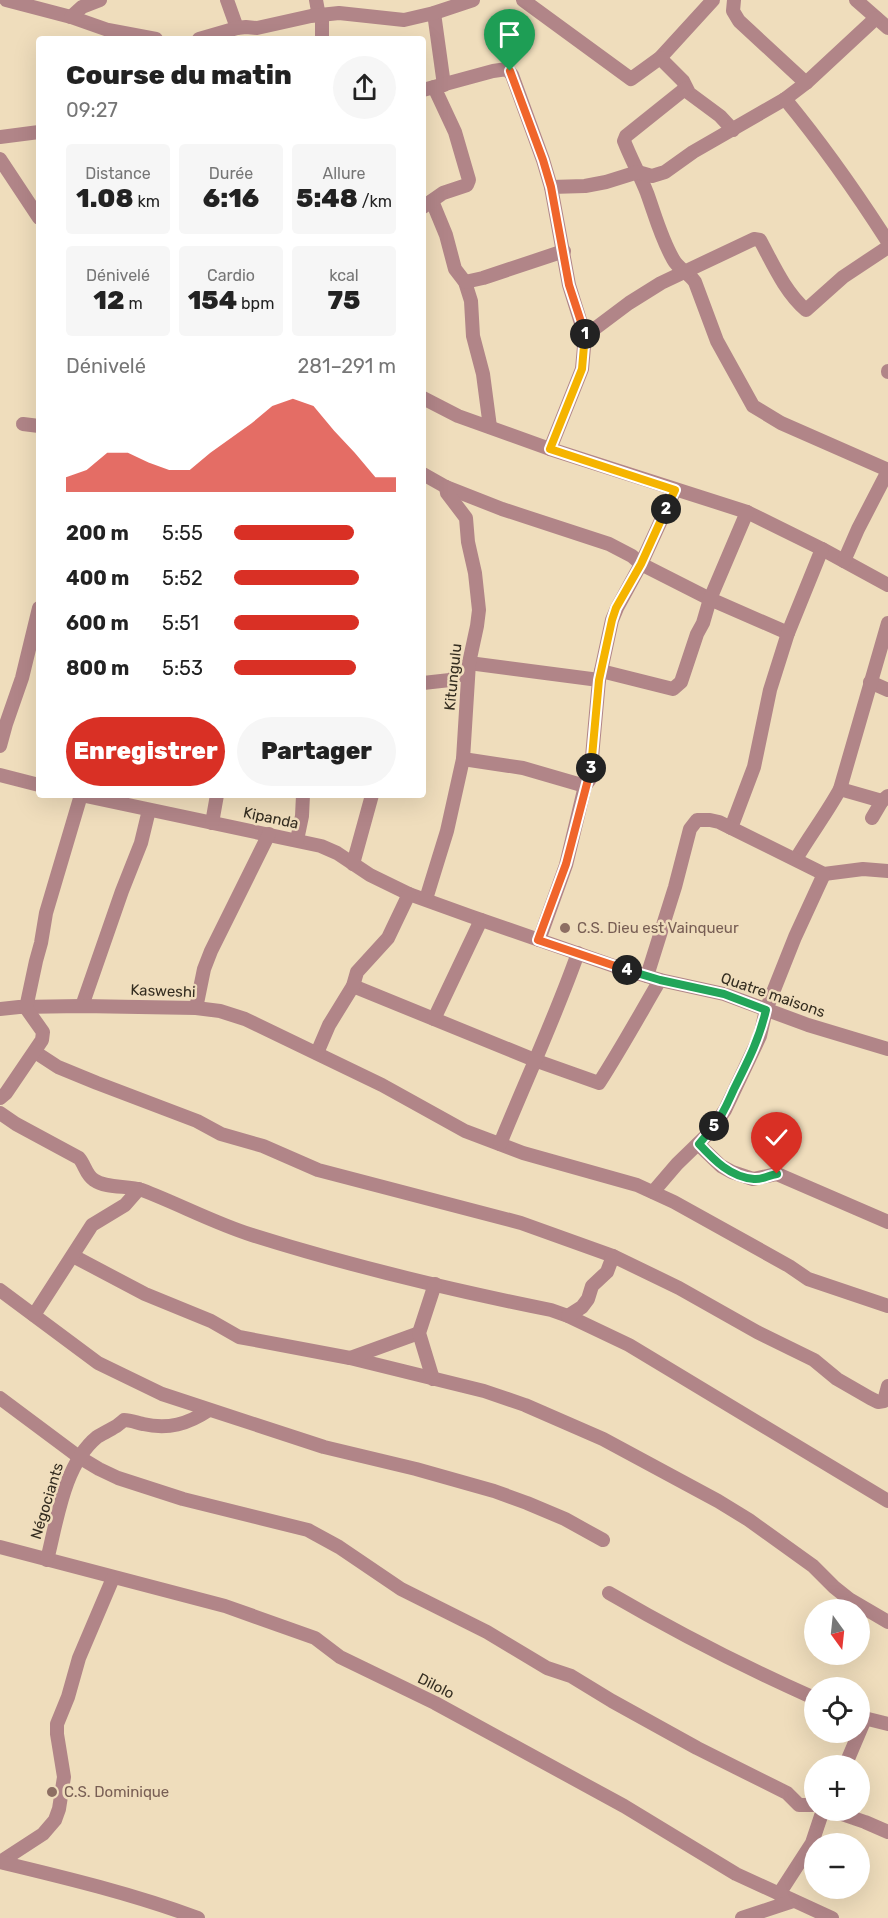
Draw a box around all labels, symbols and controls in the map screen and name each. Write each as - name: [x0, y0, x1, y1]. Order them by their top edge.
- pin: [484, 9, 535, 71]
- icon: arrive: [493, 18, 526, 51]
- button: share: [333, 56, 396, 119]
- text: Course du matin: [66, 59, 292, 91]
- text: 09:27: [66, 98, 118, 122]
- text: Distance: [85, 164, 151, 183]
- text: Durée: [209, 164, 253, 183]
- text: Allure: [322, 164, 366, 183]
- text: 1.08: [76, 183, 134, 214]
- text: 6:16: [203, 183, 259, 214]
- text: 5:48: [296, 183, 358, 214]
- text: km: [134, 192, 160, 211]
- text: /km: [358, 192, 392, 211]
- text: Dénivelé: [86, 266, 150, 285]
- text: Cardio: [207, 266, 255, 285]
- text: kcal: [329, 266, 359, 285]
- text: 12: [93, 285, 125, 316]
- text: 154: [188, 285, 237, 316]
- text: 75: [328, 285, 360, 316]
- text: m: [125, 294, 143, 313]
- text: bpm: [237, 294, 274, 313]
- pin: 1: [570, 319, 600, 349]
- text: 1: [581, 324, 589, 343]
- text: Dénivelé: [66, 354, 146, 378]
- text: 281–291 m: [297, 354, 396, 378]
- pin: 2: [651, 494, 681, 524]
- text: 2: [661, 499, 671, 518]
- text: 200 m: [66, 521, 129, 545]
- text: 5:55: [162, 521, 203, 545]
- text: 400 m: [66, 566, 129, 590]
- text: 5:52: [162, 566, 203, 590]
- text: 600 m: [66, 611, 129, 635]
- text: 5:51: [162, 611, 199, 635]
- street label: Kitungulu: [441, 643, 465, 711]
- text: 800 m: [66, 656, 129, 680]
- text: 5:53: [162, 656, 203, 680]
- button: Enregistrer: [66, 717, 225, 786]
- button: Partager: [237, 717, 396, 786]
- pin: 3: [576, 753, 606, 783]
- text: 3: [586, 758, 596, 777]
- street label: Kipanda: [242, 803, 300, 833]
- place label: C.S. Dieu est Vainqueur: [577, 919, 739, 937]
- marker: C.S. Dieu est Vainqueur: [558, 921, 572, 935]
- pin: 4: [612, 955, 642, 985]
- text: 4: [622, 960, 632, 979]
- street label: Quatre maisons: [718, 969, 828, 1021]
- street label: Kasweshi: [130, 981, 196, 1001]
- pin: 5: [699, 1111, 729, 1141]
- pin: [751, 1112, 802, 1174]
- text: 5: [709, 1116, 719, 1135]
- icon: check: [760, 1121, 793, 1154]
- street label: Négociants: [27, 1460, 67, 1541]
- north arrow: [804, 1599, 870, 1665]
- map controls: [804, 1599, 870, 1899]
- street label: Dilolo: [415, 1669, 457, 1703]
- button: locate: [804, 1677, 870, 1743]
- button: +: [804, 1755, 870, 1821]
- place label: C.S. Dominique: [64, 1783, 169, 1801]
- marker: C.S. Dominique: [45, 1785, 59, 1799]
- button: −: [804, 1833, 870, 1899]

